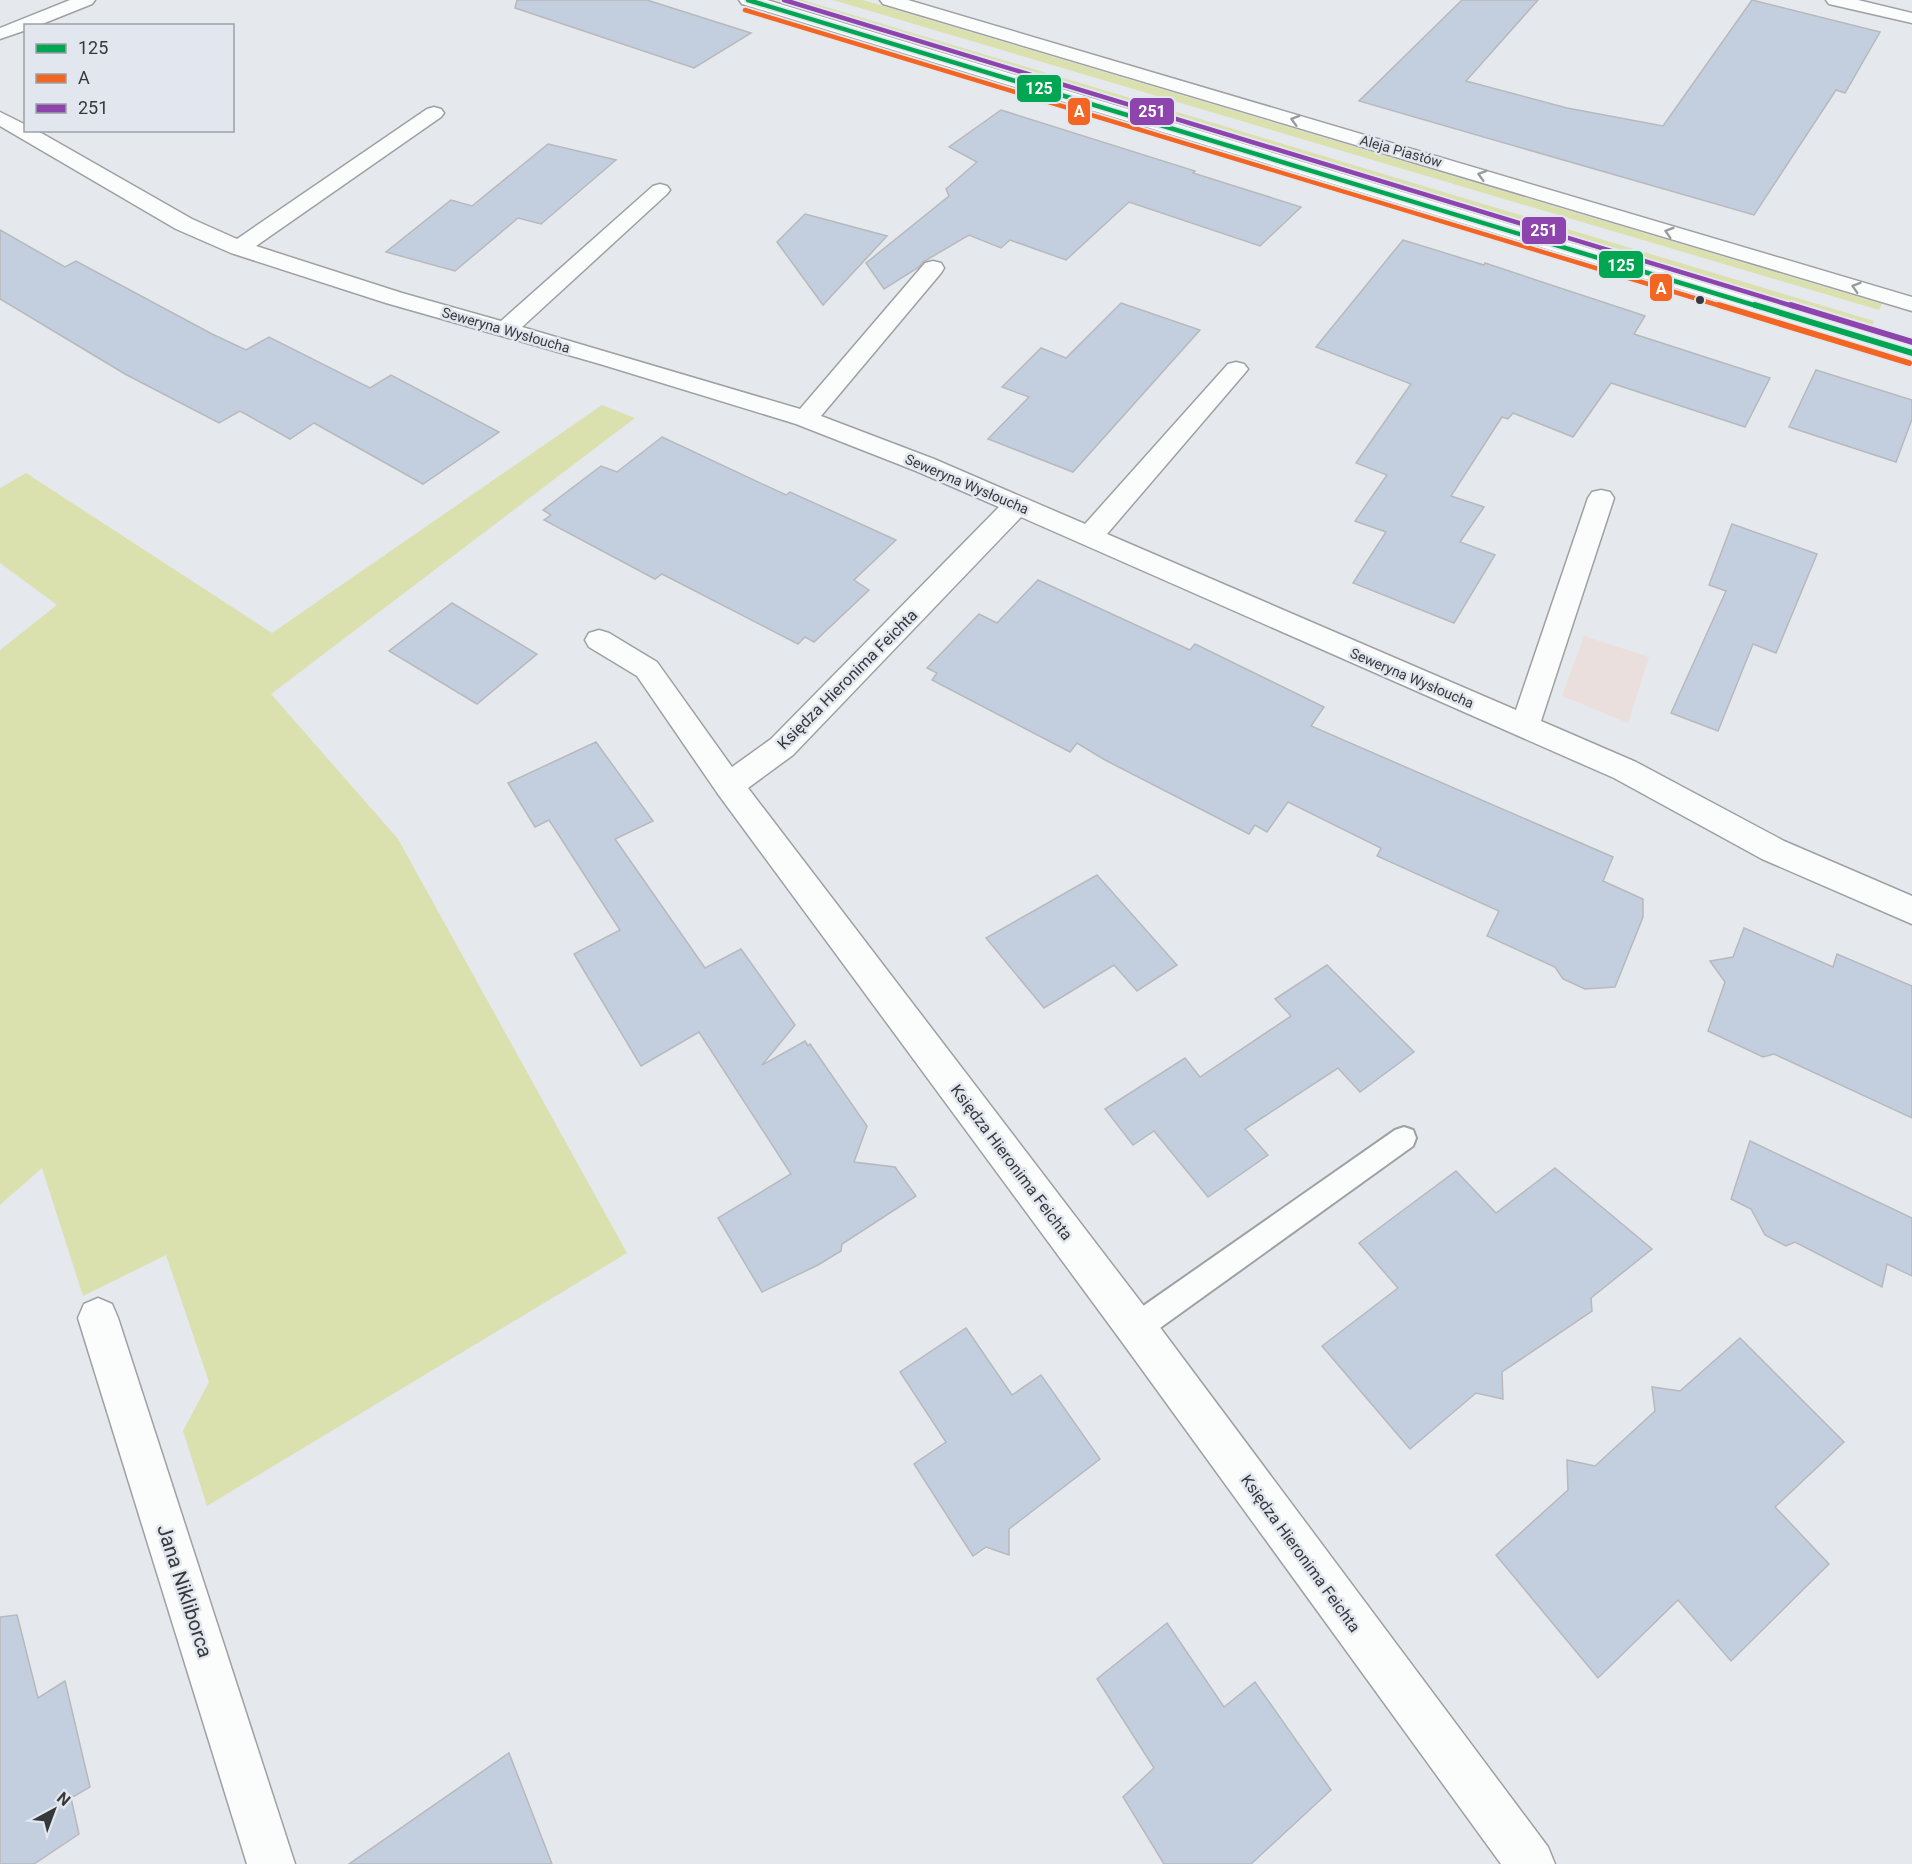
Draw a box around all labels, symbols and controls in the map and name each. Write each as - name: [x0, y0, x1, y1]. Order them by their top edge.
- legend: [24, 24, 234, 132]
- text: 125: [78, 37, 108, 58]
- text: A: [78, 67, 90, 88]
- line badge: 125: [1016, 74, 1062, 103]
- text: 125: [1025, 79, 1053, 98]
- text: 251: [78, 97, 108, 118]
- line badge: A: [1067, 97, 1091, 126]
- line badge: 251: [1129, 97, 1175, 126]
- text: A: [1074, 102, 1085, 121]
- text: 251: [1138, 102, 1166, 121]
- one-way arrow: [1290, 115, 1301, 127]
- street label: Aleja Piastów: [1358, 132, 1444, 170]
- one-way arrow: [1477, 170, 1487, 183]
- line badge: 251: [1521, 216, 1567, 245]
- text: 251: [1530, 221, 1558, 240]
- one-way arrow: [1664, 227, 1675, 239]
- line badge: 125: [1598, 250, 1644, 279]
- text: 125: [1607, 256, 1635, 275]
- line badge: A: [1649, 273, 1673, 302]
- text: A: [1656, 279, 1667, 298]
- one-way arrow: [1851, 282, 1862, 294]
- unlabelled marker: [1694, 294, 1706, 306]
- street label: Seweryna Wysłoucha: [440, 304, 572, 356]
- street label: Seweryna Wysłoucha: [903, 451, 1031, 517]
- street label: Księdza Hieronima Feichta: [773, 605, 921, 753]
- street label: Seweryna Wysłoucha: [1348, 645, 1476, 711]
- street label: Księdza Hieronima Feichta: [947, 1081, 1076, 1244]
- street label: Księdza Hieronima Feichta: [1237, 1471, 1364, 1636]
- street label: Jana Nikliborca: [152, 1521, 218, 1661]
- north arrow: [24, 1780, 84, 1840]
- text: N: [53, 1788, 74, 1810]

